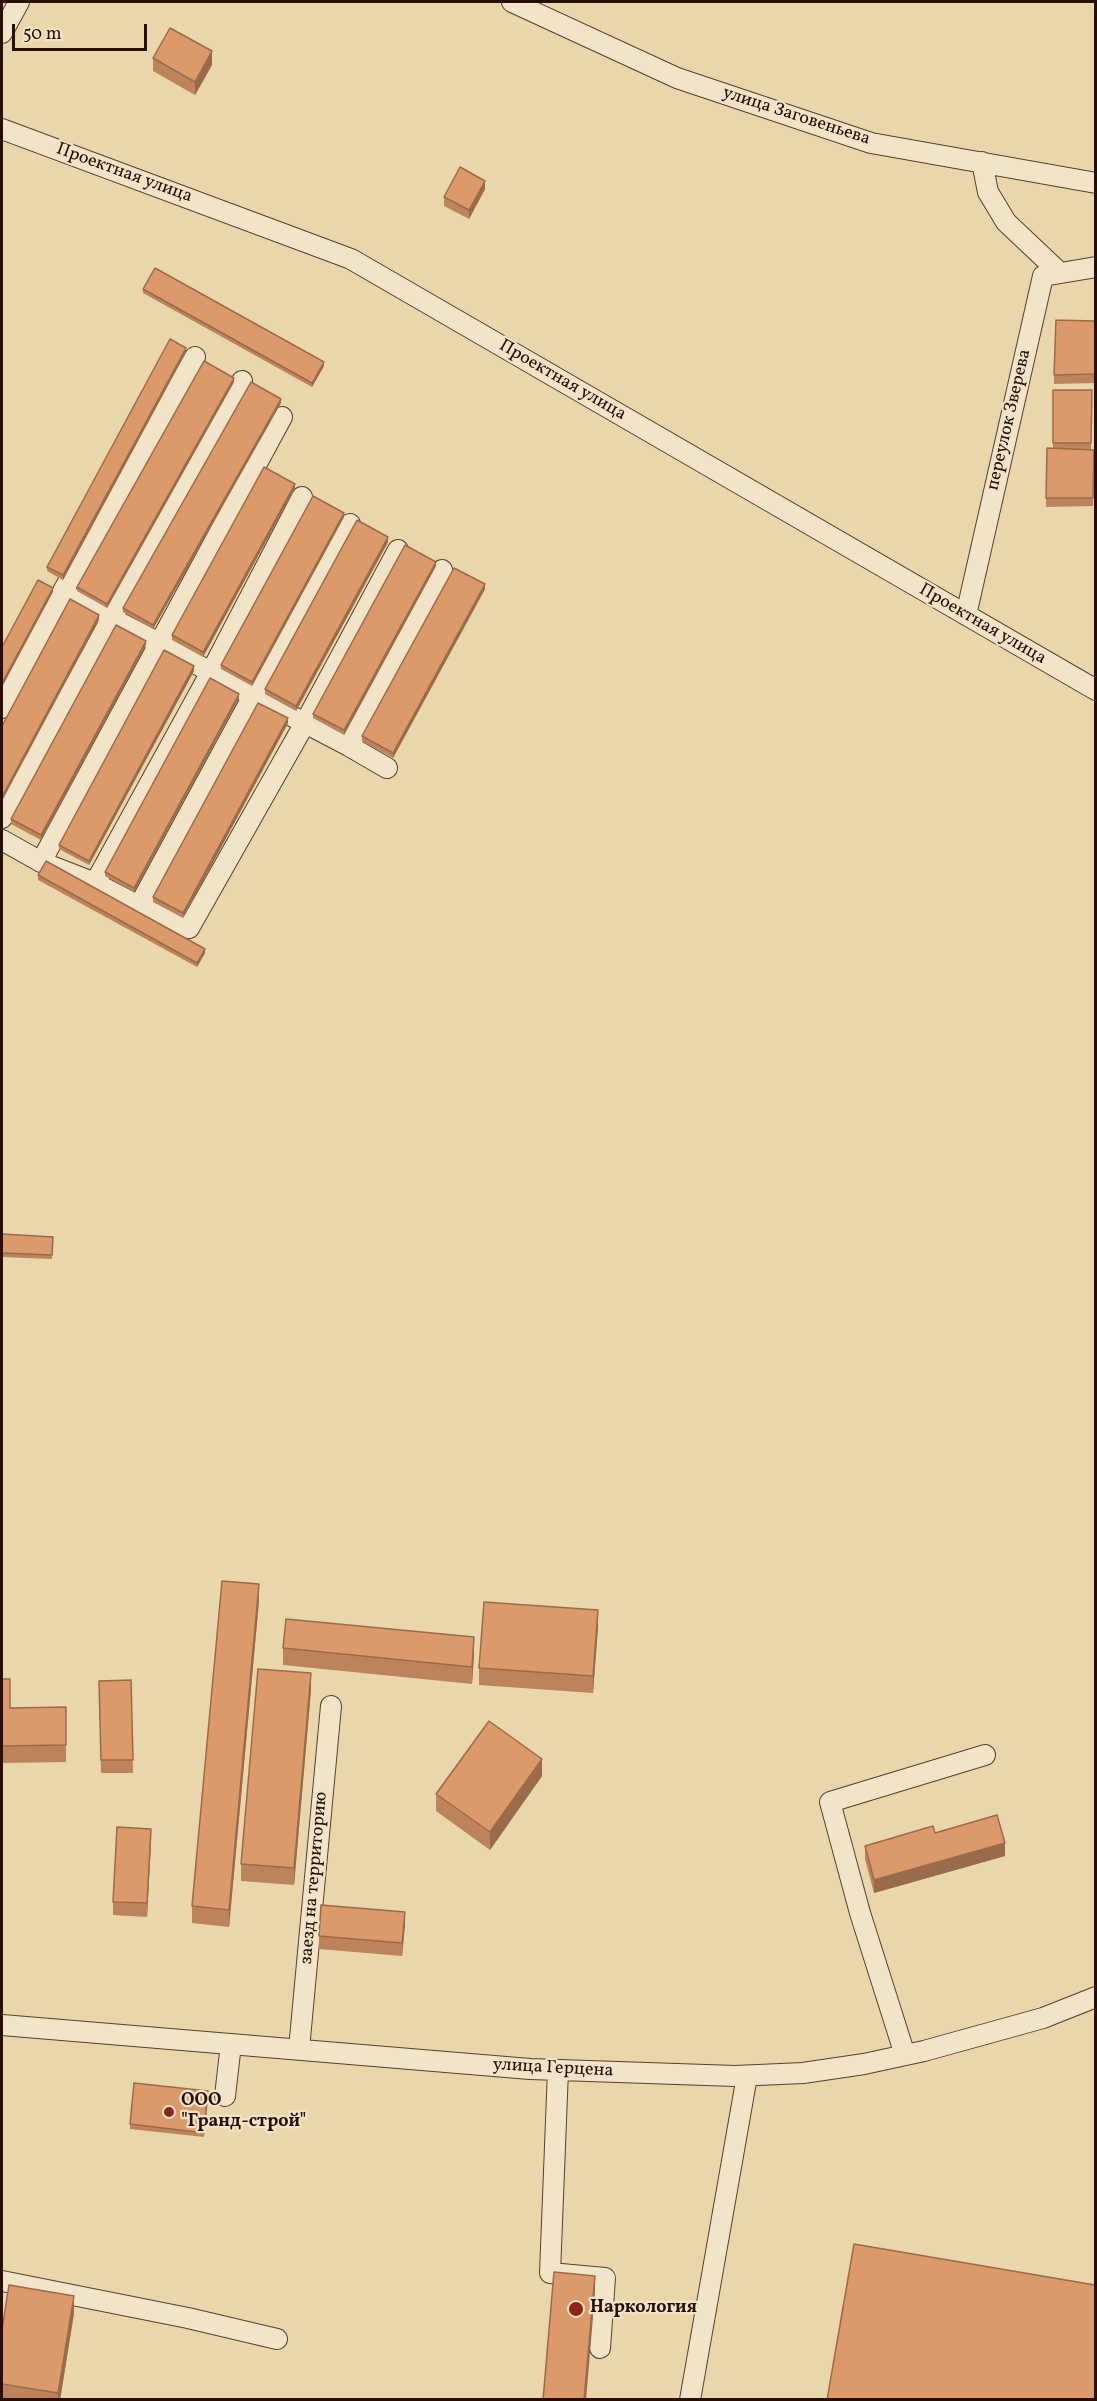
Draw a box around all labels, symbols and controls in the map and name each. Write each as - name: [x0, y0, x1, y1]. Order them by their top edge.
- scale bar: [15, 12, 150, 50]
- text: 50 m: [23, 22, 62, 47]
- street label: улица Заговеньева: [719, 83, 873, 151]
- street label: Проектная улица: [53, 139, 195, 209]
- street label: Проектная улица: [495, 336, 629, 426]
- street label: переулок Зверева: [983, 347, 1037, 493]
- street label: Проектная улица: [915, 580, 1049, 670]
- street label: заезд на территорию: [297, 1791, 333, 1965]
- street label: улица Герцена: [492, 2055, 614, 2083]
- place label: ООО "Гранд-строй": [181, 2091, 306, 2134]
- marker: ООО "Гранд-строй": [162, 2105, 176, 2119]
- place label: Наркология: [590, 2298, 697, 2320]
- marker: Наркология: [567, 2300, 585, 2318]

